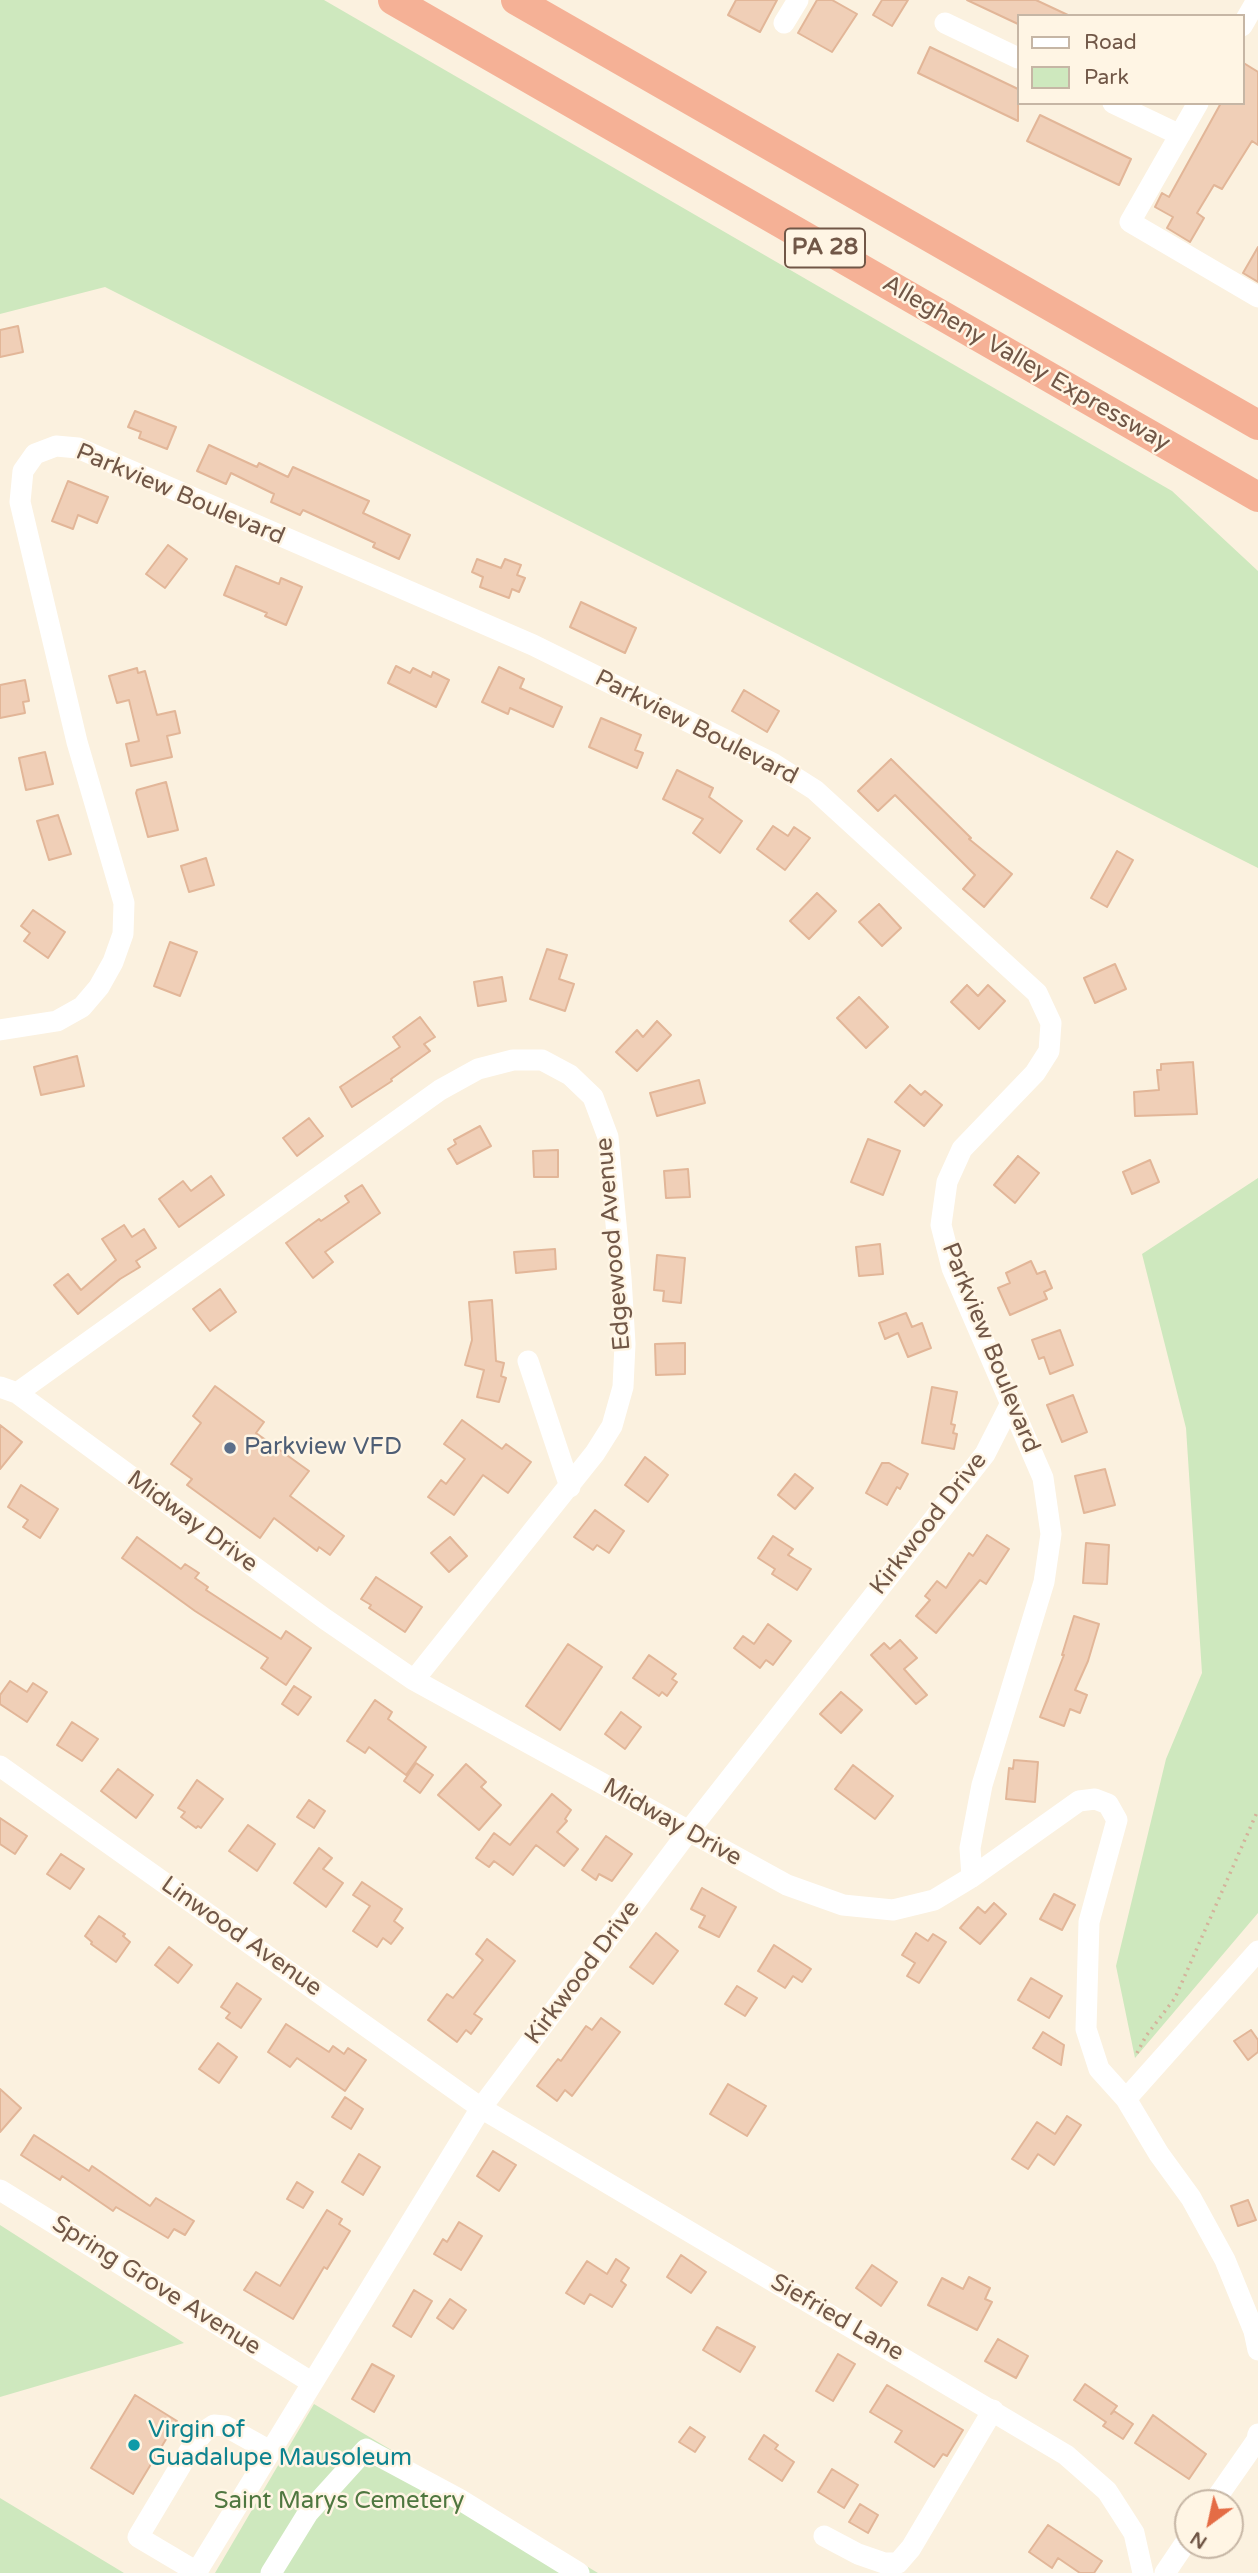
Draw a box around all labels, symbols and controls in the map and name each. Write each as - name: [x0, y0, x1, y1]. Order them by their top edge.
- legend: [1016, 14, 1244, 105]
- text: Road: [1084, 30, 1137, 55]
- text: Park: [1084, 65, 1129, 90]
- road number: PA 28: [785, 229, 865, 268]
- street label: Allegheny Valley Expressway: [877, 270, 1175, 458]
- street label: Parkview Boulevard: [71, 438, 289, 552]
- street label: Parkview Boulevard: [590, 664, 802, 792]
- street label: Edgewood Avenue: [590, 1136, 638, 1352]
- street label: Parkview Boulevard: [935, 1239, 1045, 1457]
- place label: Parkview VFD: [244, 1434, 402, 1462]
- marker: Parkview VFD: [222, 1440, 238, 1456]
- street label: Kirkwood Drive: [864, 1447, 994, 1601]
- street label: Midway Drive: [121, 1465, 263, 1579]
- street label: Midway Drive: [597, 1773, 747, 1873]
- street label: Linwood Avenue: [155, 1871, 327, 2003]
- street label: Kirkwood Drive: [519, 1895, 647, 2051]
- street label: Spring Grove Avenue: [46, 2210, 266, 2362]
- street label: Siefried Lane: [765, 2268, 909, 2368]
- place label: Virgin of Guadalupe Mausoleum: [148, 2417, 412, 2473]
- marker: Virgin of Guadalupe Mausoleum: [126, 2437, 142, 2453]
- park label: Saint Marys Cemetery: [214, 2488, 464, 2516]
- north arrow: [1174, 2489, 1244, 2559]
- text: N: [1186, 2527, 1211, 2553]

